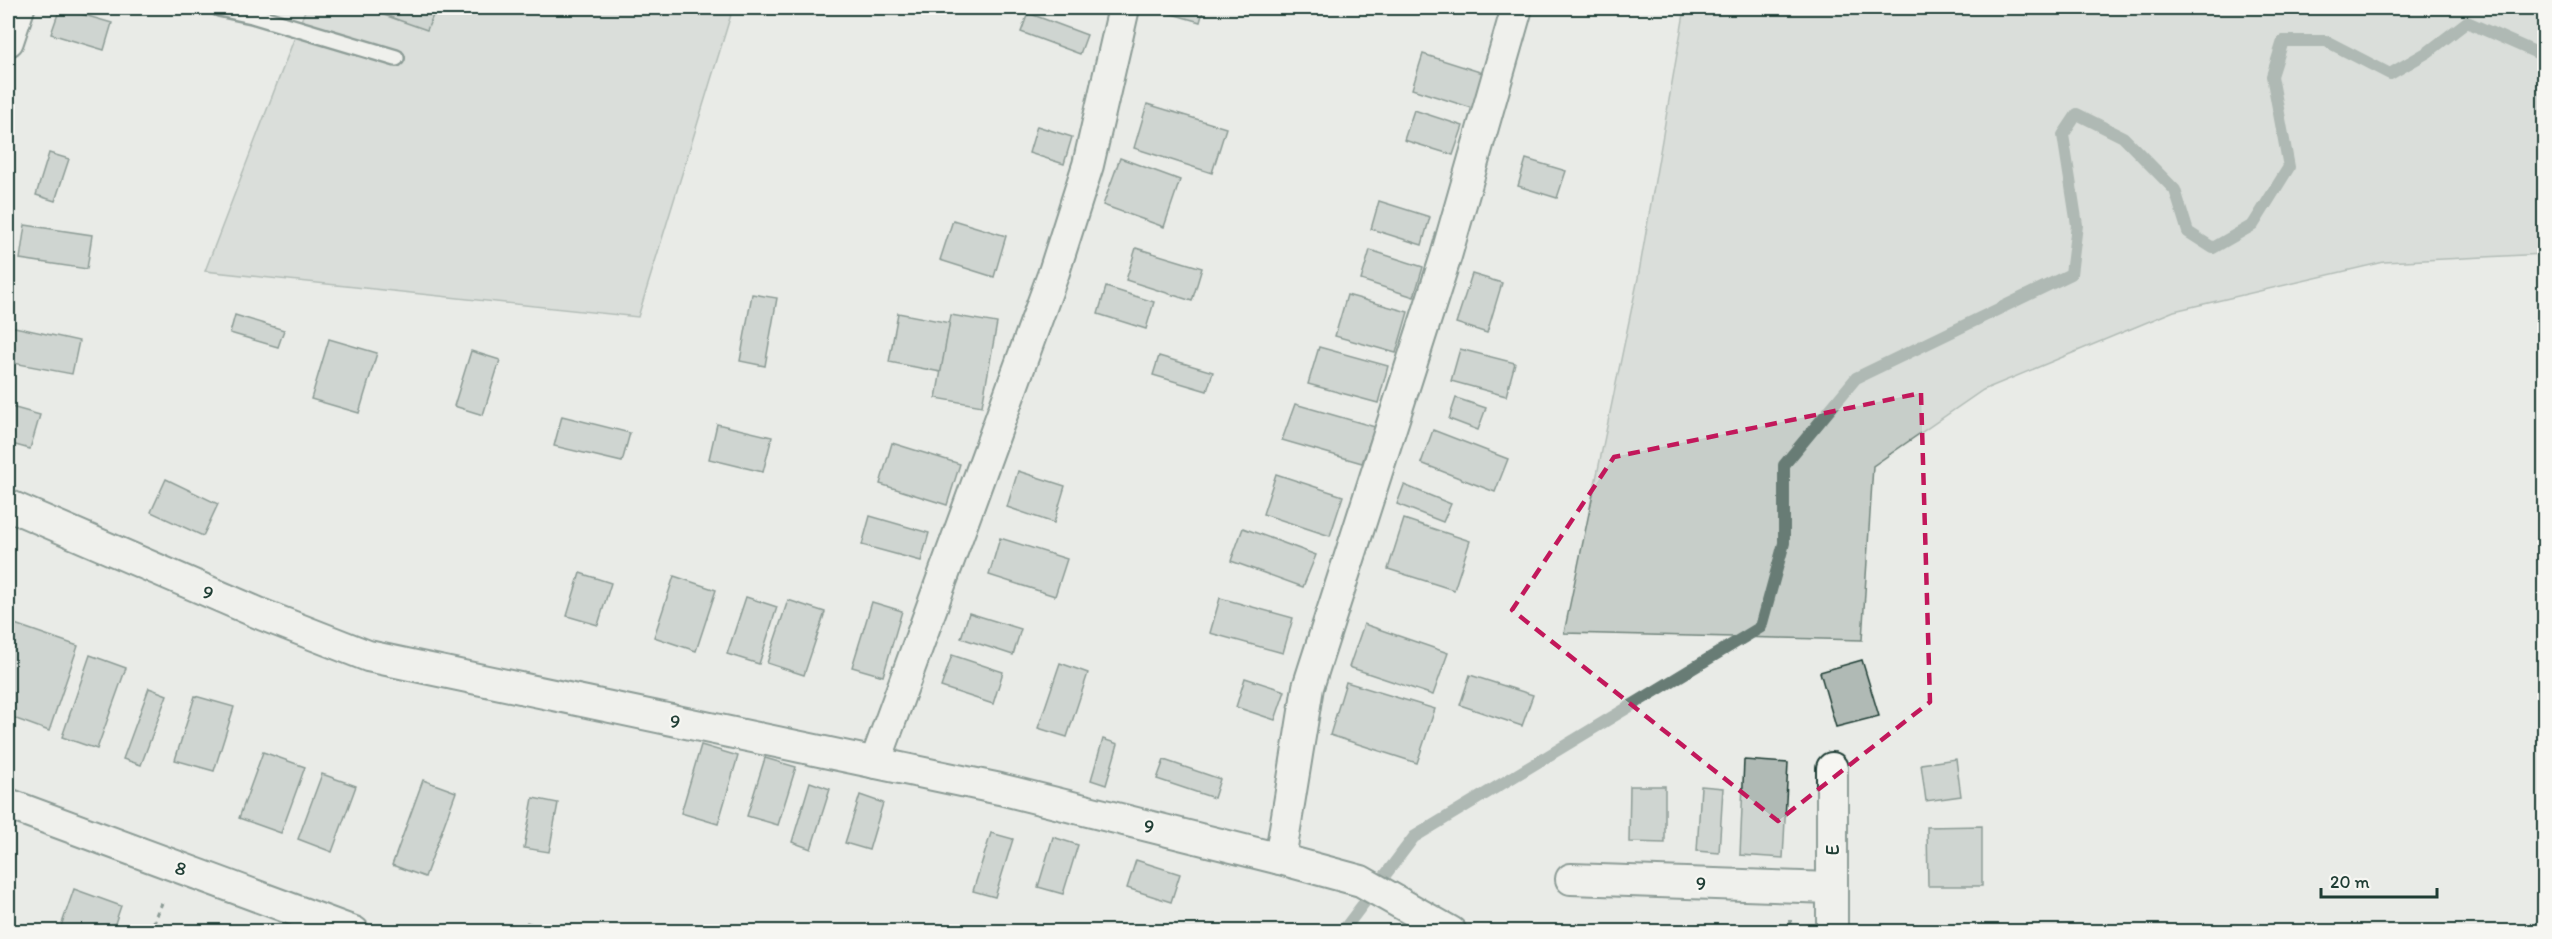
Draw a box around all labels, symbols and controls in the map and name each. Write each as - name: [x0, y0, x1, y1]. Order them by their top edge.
- street label: 9: [198, 579, 218, 605]
- street label: 9: [667, 708, 683, 734]
- street label: 9: [1141, 813, 1157, 839]
- street label: E: [1820, 844, 1844, 856]
- street label: 8: [172, 855, 190, 881]
- scale bar: [2321, 861, 2436, 899]
- street label: 9: [1695, 871, 1707, 895]
- text: 20 m: [2330, 871, 2370, 893]

